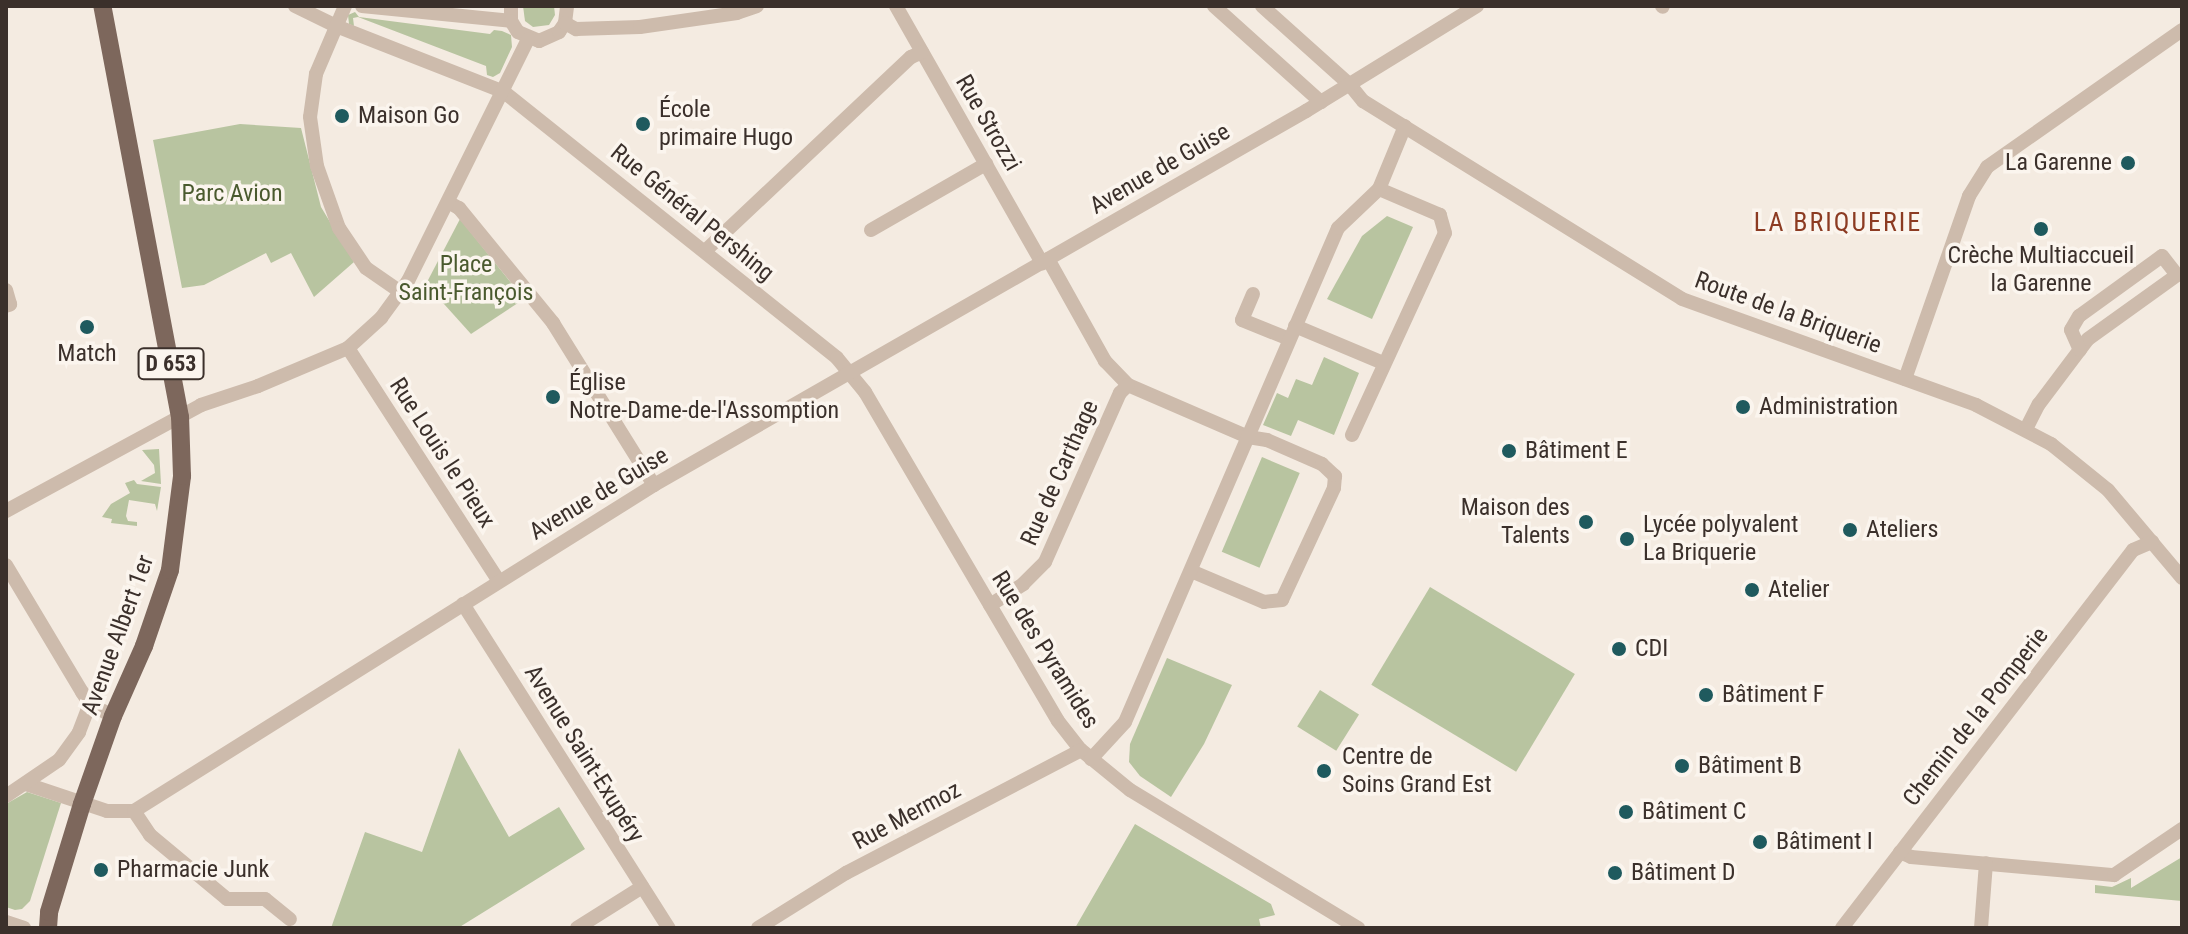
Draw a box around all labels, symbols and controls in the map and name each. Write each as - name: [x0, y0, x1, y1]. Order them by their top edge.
- street label: Rue Strozzi: [949, 70, 1027, 176]
- place label: École primaire Hugo: [659, 96, 793, 152]
- place label: Maison Go: [358, 102, 459, 130]
- marker: Maison Go: [333, 107, 351, 125]
- marker: École primaire Hugo: [634, 115, 652, 133]
- street label: Avenue de Guise: [1085, 117, 1235, 221]
- street label: Rue Général Pershing: [604, 138, 780, 288]
- place label: La Garenne: [2005, 149, 2112, 177]
- marker: La Garenne: [2119, 154, 2137, 172]
- park label: Parc Avion: [181, 180, 283, 208]
- district label: LA BRIQUERIE: [1754, 207, 1922, 239]
- marker: Crèche Multiaccueil la Garenne: [2032, 220, 2050, 238]
- place label: Crèche Multiaccueil la Garenne: [1948, 242, 2134, 298]
- park label: Place Saint-François: [399, 251, 533, 307]
- street label: Route de la Briquerie: [1691, 266, 1885, 360]
- marker: Match: [78, 318, 96, 336]
- place label: Match: [57, 340, 117, 368]
- road number: D 653: [137, 346, 205, 382]
- place label: Église Notre-Dame-de-l'Assomption: [569, 369, 839, 425]
- street label: Rue Louis le Pieux: [383, 373, 501, 533]
- marker: Église Notre-Dame-de-l'Assomption: [544, 388, 562, 406]
- place label: Administration: [1759, 393, 1898, 421]
- street label: Rue de Carthage: [1015, 396, 1105, 550]
- marker: Administration: [1734, 398, 1752, 416]
- place label: Bâtiment E: [1525, 437, 1628, 465]
- street label: Avenue de Guise: [524, 441, 674, 547]
- marker: Bâtiment E: [1500, 442, 1518, 460]
- place label: Maison des Talents: [1461, 494, 1570, 550]
- place label: Lycée polyvalent La Briquerie: [1643, 511, 1798, 567]
- marker: Maison des Talents: [1577, 513, 1595, 531]
- place label: Ateliers: [1866, 516, 1939, 544]
- marker: Ateliers: [1841, 521, 1859, 539]
- marker: Lycée polyvalent La Briquerie: [1618, 530, 1636, 548]
- street label: Avenue Albert 1er: [76, 551, 160, 719]
- street label: Rue des Pyramides: [985, 566, 1105, 734]
- place label: Atelier: [1768, 576, 1830, 604]
- marker: Atelier: [1743, 581, 1761, 599]
- street label: Chemin de la Pomperie: [1897, 622, 2055, 812]
- place label: CDI: [1635, 635, 1668, 663]
- marker: CDI: [1610, 640, 1628, 658]
- street label: Avenue Saint-Exupéry: [518, 660, 650, 848]
- place label: Bâtiment F: [1722, 681, 1824, 709]
- marker: Bâtiment F: [1697, 686, 1715, 704]
- place label: Centre de Soins Grand Est: [1342, 743, 1492, 799]
- place label: Bâtiment B: [1698, 752, 1802, 780]
- marker: Bâtiment B: [1673, 757, 1691, 775]
- marker: Centre de Soins Grand Est: [1313, 760, 1335, 782]
- street label: Rue Mermoz: [848, 776, 966, 856]
- place label: Bâtiment C: [1642, 798, 1746, 826]
- marker: Bâtiment C: [1617, 803, 1635, 821]
- place label: Bâtiment I: [1776, 828, 1873, 856]
- marker: Bâtiment I: [1751, 833, 1769, 851]
- place label: Pharmacie Junk: [117, 856, 269, 884]
- place label: Bâtiment D: [1631, 859, 1735, 887]
- marker: Pharmacie Junk: [92, 861, 110, 879]
- marker: Bâtiment D: [1606, 864, 1624, 882]

